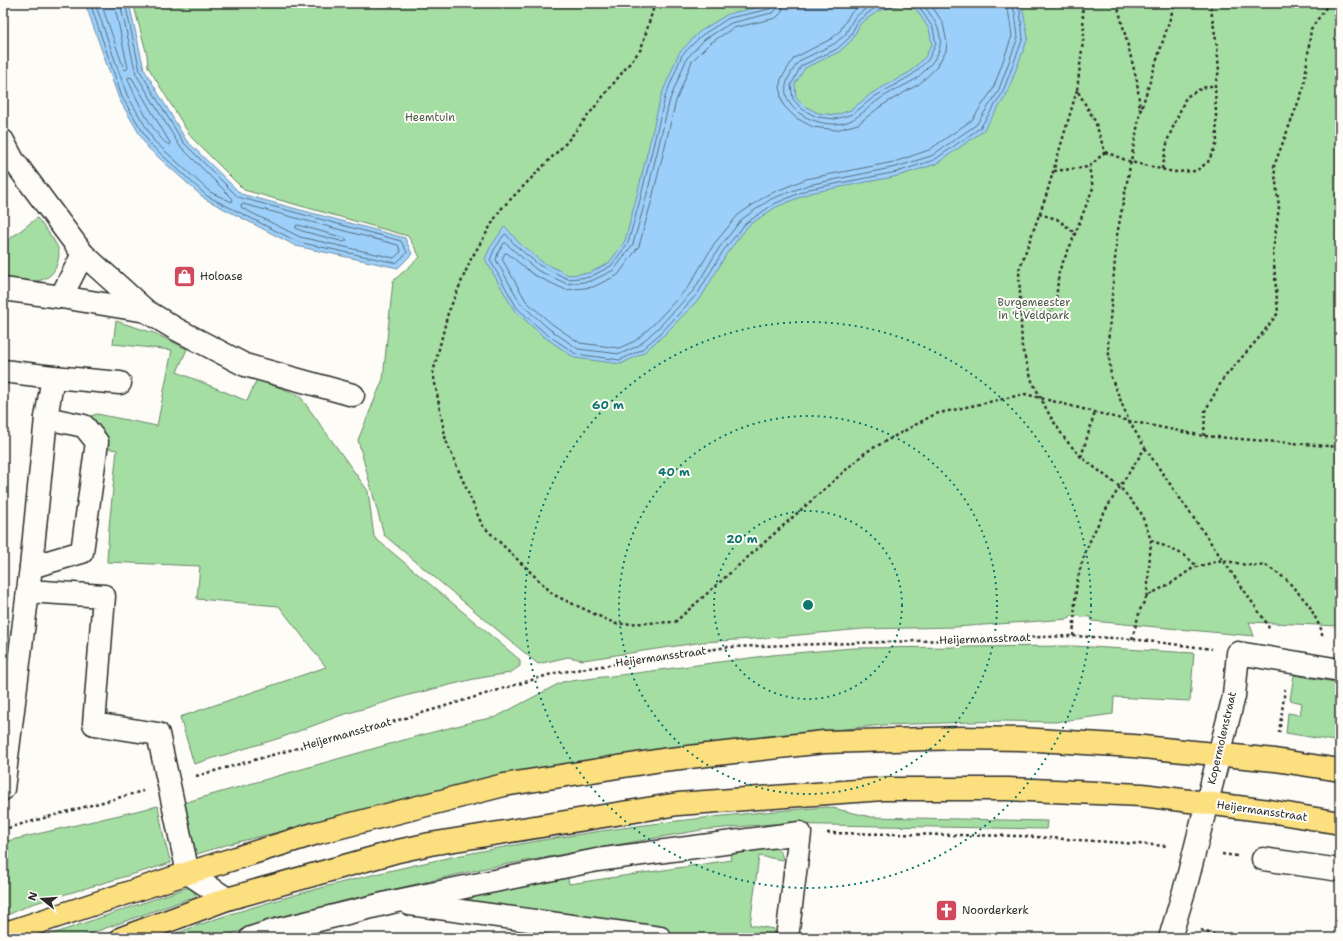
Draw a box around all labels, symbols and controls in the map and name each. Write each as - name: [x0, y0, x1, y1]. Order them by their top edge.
- park label: Heemtuin: [405, 110, 455, 125]
- shop icon: Holoase: [172, 263, 198, 289]
- place label: Holoase: [200, 269, 243, 284]
- park label: Burgemeester in 't Veldpark: [998, 295, 1070, 323]
- text: 60 m: [592, 397, 624, 413]
- text: 40 m: [658, 464, 690, 480]
- text: 20 m: [726, 531, 758, 547]
- centre of rings: [801, 598, 815, 612]
- street label: Heijermansstraat: [939, 630, 1031, 648]
- street label: Heijermansstraat: [615, 643, 708, 671]
- street label: Kopermolenstraat: [1204, 690, 1240, 786]
- street label: Heijermansstraat: [301, 714, 393, 754]
- street label: Heijermansstraat: [1216, 797, 1309, 825]
- north arrow: [22, 879, 62, 919]
- text: N: [24, 890, 41, 903]
- church icon: Noorderkerk: [933, 897, 959, 923]
- place label: Noorderkerk: [962, 903, 1029, 918]

